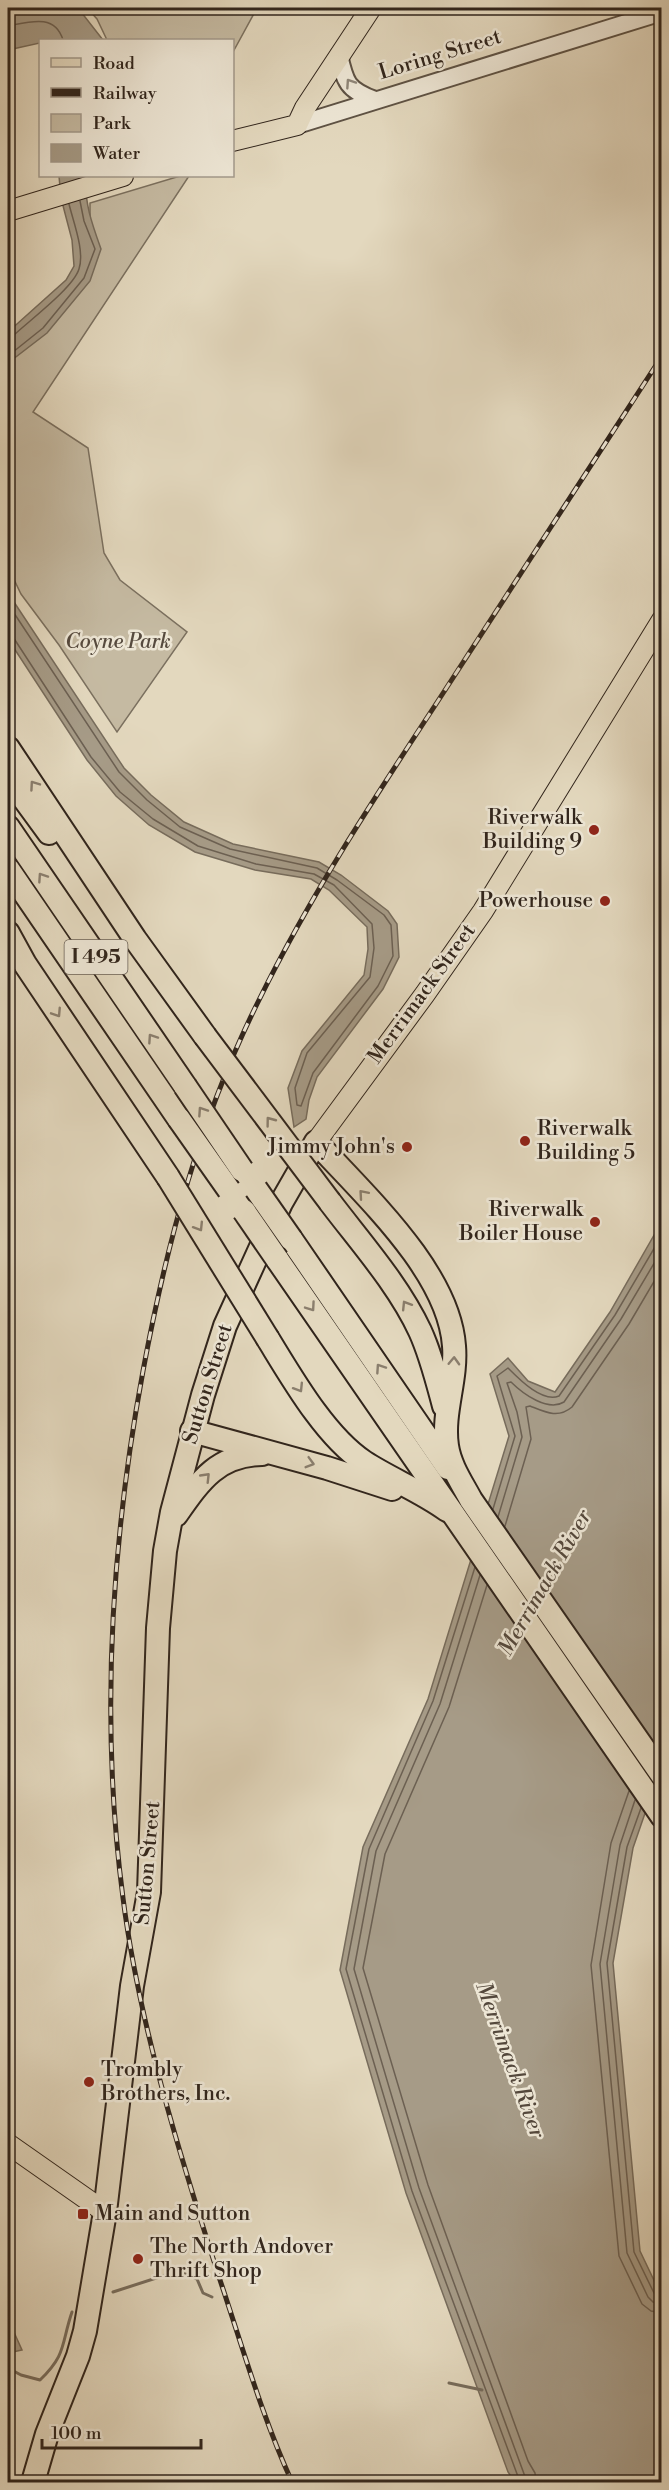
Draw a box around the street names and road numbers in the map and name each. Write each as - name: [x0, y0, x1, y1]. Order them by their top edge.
- street label: Loring Street: [376, 24, 505, 86]
- street label: Merrimack Street: [362, 918, 482, 1069]
- road number: I 495: [64, 940, 128, 974]
- street label: Sutton Street: [177, 1320, 239, 1447]
- street label: Sutton Street: [130, 1799, 166, 1926]

